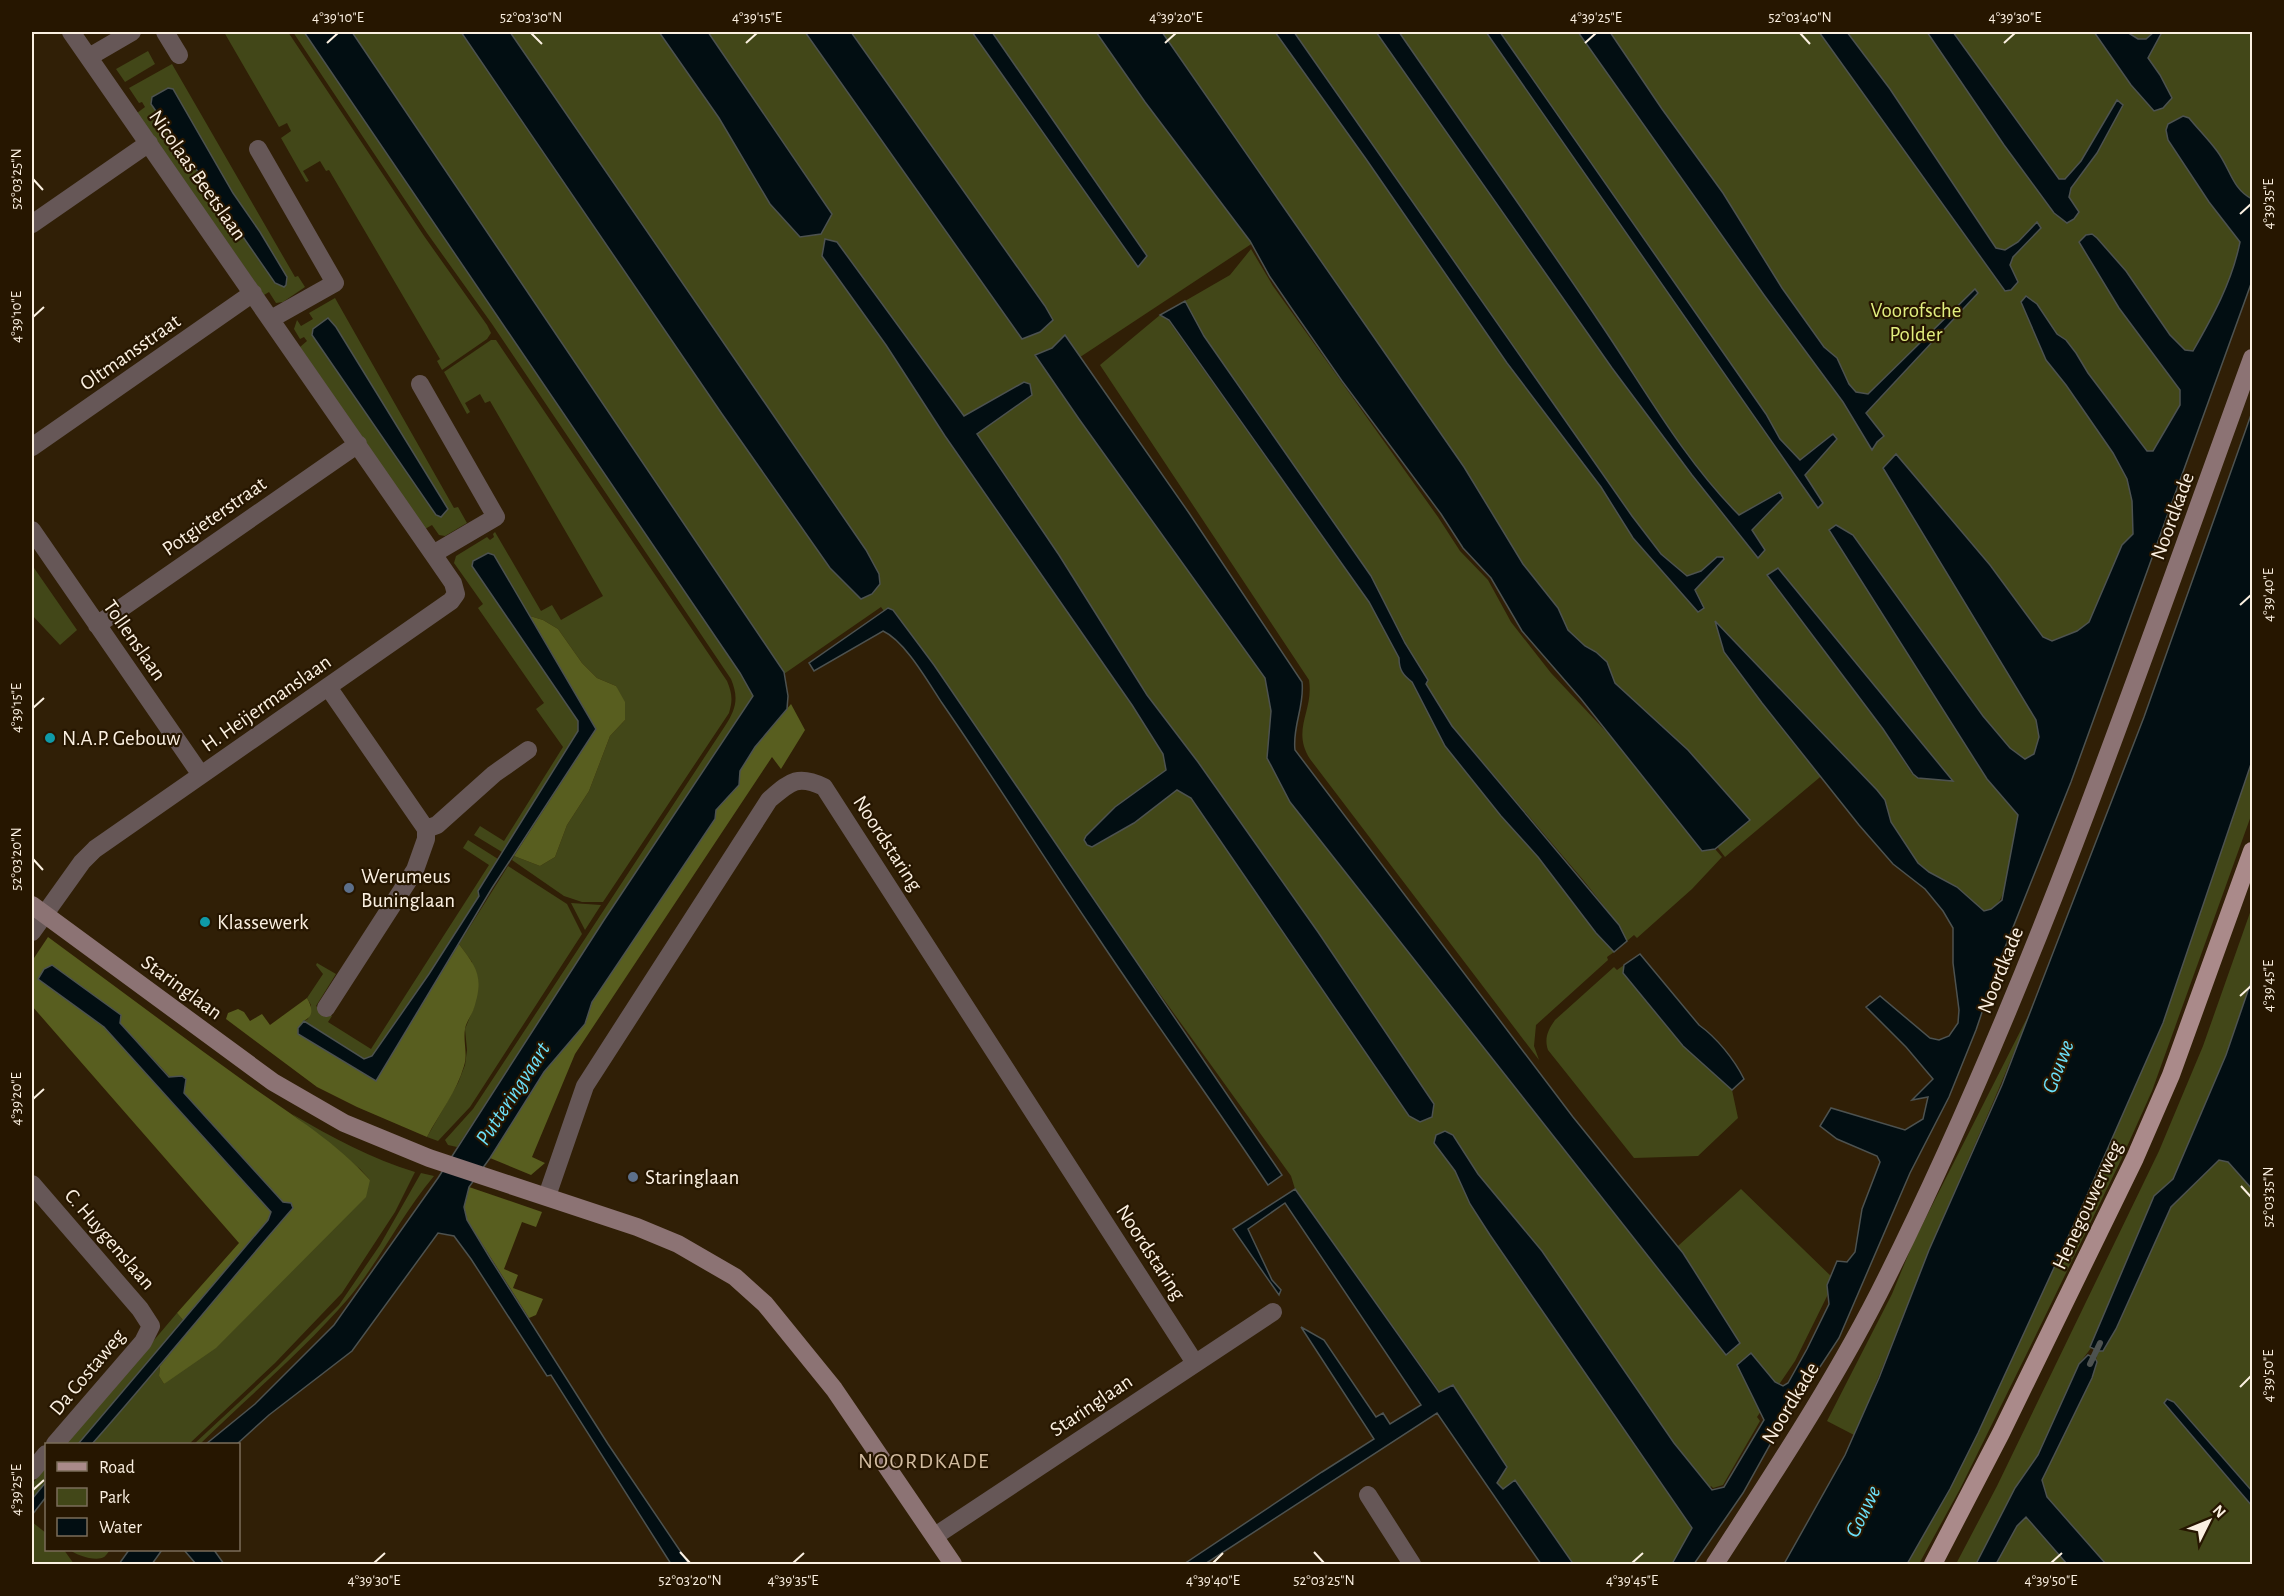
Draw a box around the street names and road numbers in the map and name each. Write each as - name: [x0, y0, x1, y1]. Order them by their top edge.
- street label: Nicolaas Beetslaan: [145, 106, 250, 244]
- street label: Oltmansstraat: [76, 310, 185, 395]
- street label: Noordkade: [2147, 470, 2198, 563]
- street label: Potgieterstraat: [158, 473, 270, 560]
- street label: Tollenslaan: [99, 596, 170, 684]
- street label: H. Heijermanslaan: [198, 651, 335, 756]
- street label: Noordstaring: [849, 792, 926, 895]
- street label: Noordkade: [1974, 924, 2027, 1016]
- street label: Staringlaan: [137, 951, 226, 1024]
- street label: Henegouwerweg: [2049, 1137, 2127, 1273]
- street label: C. Huygenslaan: [60, 1185, 159, 1294]
- street label: Noordstaring: [1112, 1201, 1189, 1304]
- street label: Da Costaweg: [46, 1325, 130, 1419]
- street label: Noordkade: [1758, 1359, 1823, 1448]
- street label: Staringlaan: [1046, 1370, 1136, 1440]

